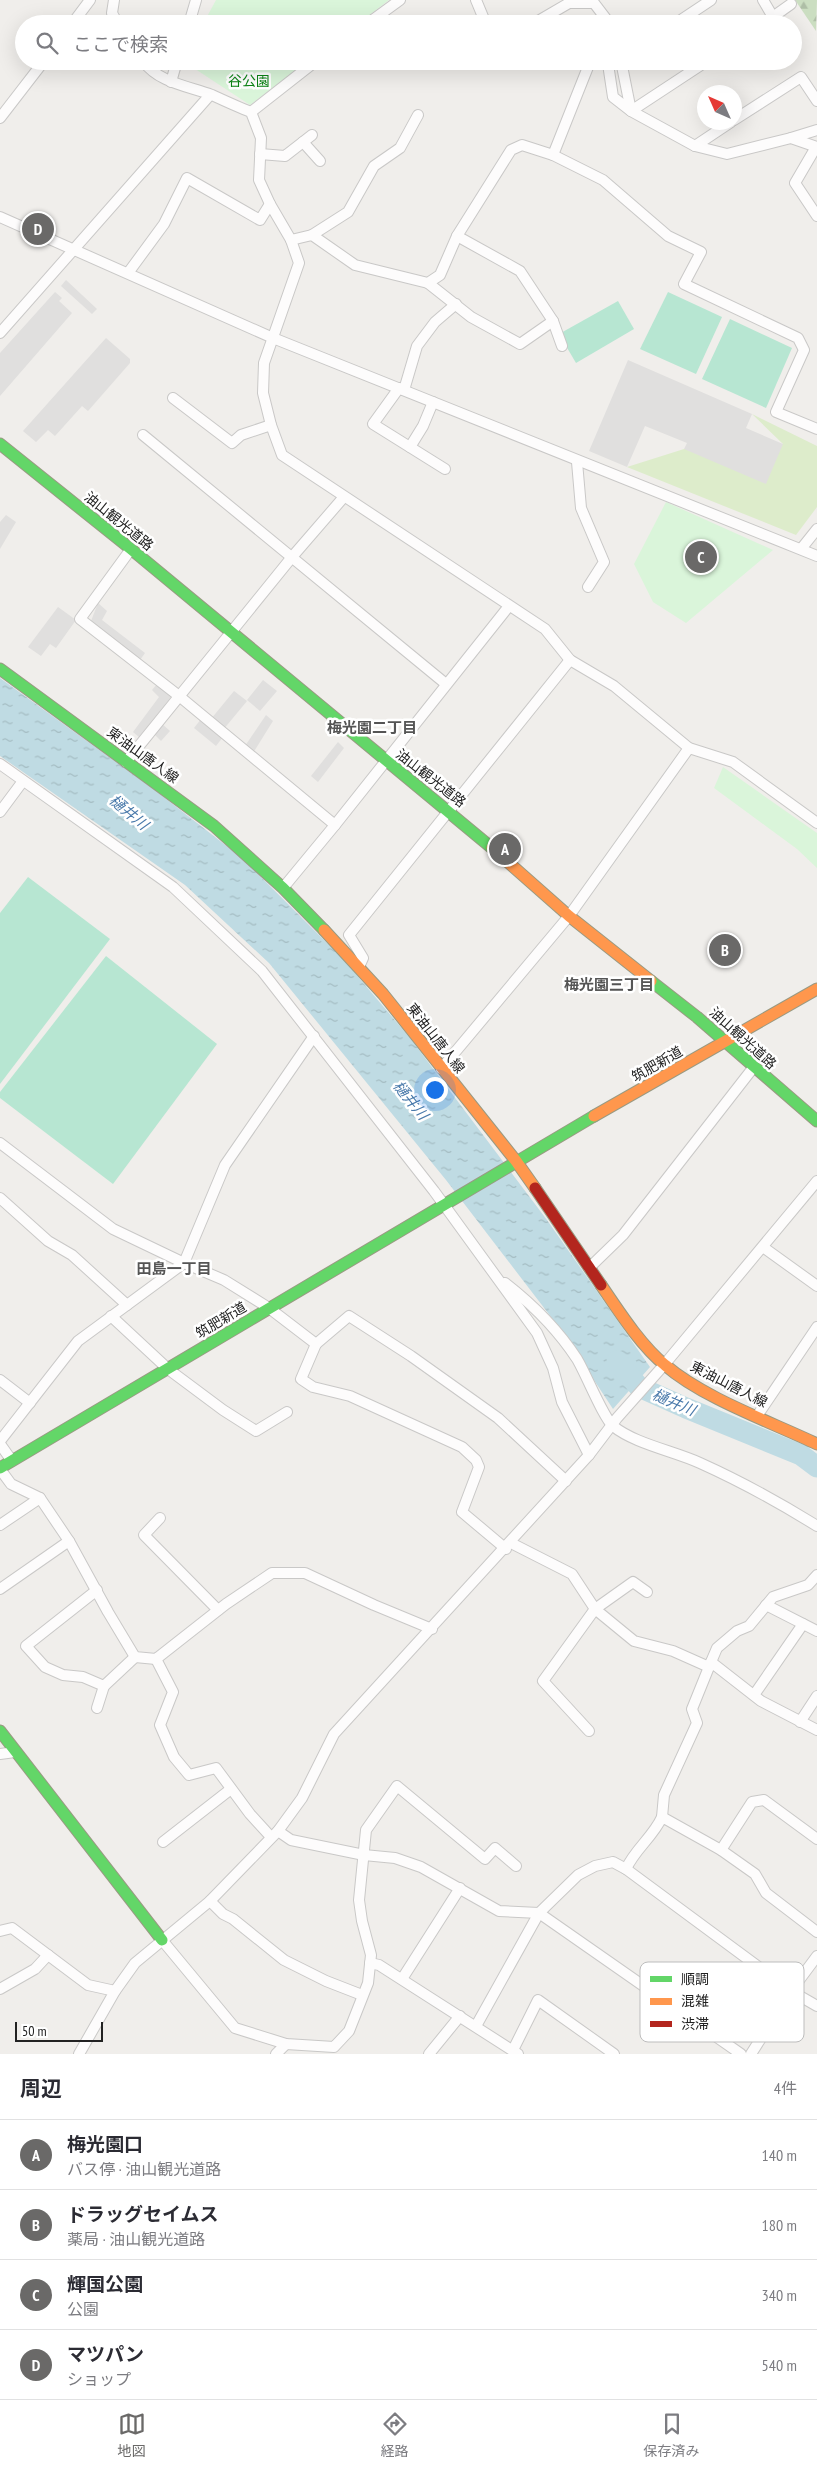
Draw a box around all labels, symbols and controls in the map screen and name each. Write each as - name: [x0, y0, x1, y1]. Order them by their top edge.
- search box: [15, 15, 802, 70]
- icon: search: [33, 29, 61, 57]
- text: ここで検索: [73, 32, 168, 56]
- park label: 谷公園: [228, 72, 270, 90]
- north arrow: [697, 85, 742, 130]
- pin: D: [22, 210, 54, 248]
- street label: 油山観光道路: [81, 488, 157, 554]
- pin: C: [685, 538, 717, 576]
- district label: 梅光園二丁目: [327, 718, 417, 737]
- street label: 東油山唐人線: [104, 723, 182, 787]
- street label: 油山観光道路: [392, 745, 470, 811]
- water label: 樋井川: [106, 790, 154, 835]
- pin: A: [489, 830, 521, 868]
- pin: B: [709, 931, 741, 969]
- district label: 梅光園三丁目: [564, 975, 654, 994]
- street label: 東油山唐人線: [403, 999, 469, 1077]
- street label: 油山観光道路: [706, 1003, 780, 1073]
- street label: 筑肥新道: [628, 1042, 686, 1086]
- water label: 樋井川: [389, 1077, 434, 1125]
- your location: [422, 1077, 448, 1103]
- district label: 田島一丁目: [136, 1259, 212, 1278]
- street label: 筑肥新道: [192, 1298, 250, 1342]
- street label: 東油山唐人線: [687, 1357, 771, 1411]
- water label: 樋井川: [650, 1384, 700, 1420]
- legend: [640, 1962, 804, 2042]
- text: 順調: [681, 1970, 709, 1988]
- text: 混雑: [681, 1992, 709, 2010]
- text: 渋滞: [681, 2015, 709, 2033]
- scale bar: [15, 2019, 102, 2042]
- text: 50 m: [22, 2022, 47, 2040]
- text: 周辺: [20, 2075, 62, 2102]
- text: 4件: [774, 2078, 797, 2098]
- text: 梅光園口: [67, 2132, 143, 2156]
- text: A: [32, 2145, 40, 2165]
- text: 140 m: [762, 2145, 797, 2165]
- text: バス停 · 油山観光道路: [67, 2159, 221, 2179]
- text: ドラッグセイムス: [67, 2202, 219, 2226]
- text: B: [32, 2215, 40, 2235]
- text: 180 m: [762, 2215, 797, 2235]
- text: 薬局 · 油山観光道路: [67, 2229, 205, 2249]
- text: 輝国公園: [67, 2272, 143, 2296]
- text: C: [32, 2285, 40, 2305]
- text: 340 m: [762, 2285, 797, 2305]
- text: 公園: [67, 2299, 99, 2319]
- text: マツパン: [67, 2342, 144, 2366]
- text: D: [32, 2355, 40, 2375]
- text: 540 m: [762, 2355, 797, 2375]
- text: ショップ: [67, 2369, 131, 2389]
- tab: 地図: [118, 2410, 146, 2460]
- tab: 経路: [381, 2410, 409, 2460]
- tab: 保存済み: [644, 2410, 700, 2460]

